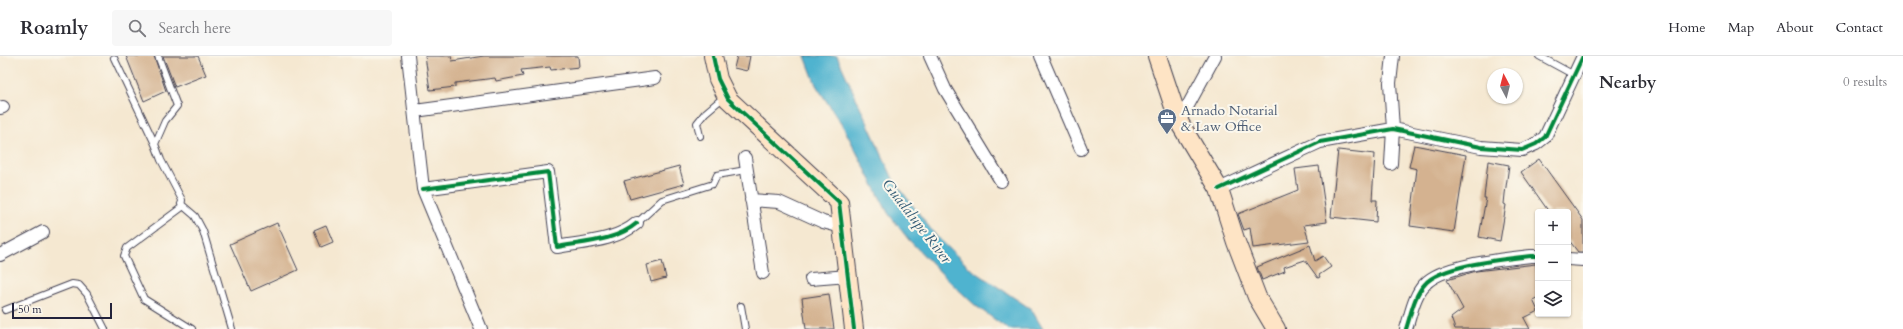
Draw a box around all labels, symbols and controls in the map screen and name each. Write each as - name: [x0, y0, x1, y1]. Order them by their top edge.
- search box: [112, 10, 392, 46]
- text: Roamly: [20, 15, 88, 41]
- icon: search: [126, 17, 148, 39]
- text: Search here: [158, 18, 231, 38]
- text: Home: [1668, 18, 1706, 37]
- text: Map: [1728, 18, 1754, 37]
- text: About: [1776, 18, 1813, 37]
- text: Contact: [1835, 18, 1883, 37]
- north arrow: [1487, 68, 1523, 104]
- text: Nearby: [1599, 71, 1656, 94]
- text: 0 results: [1843, 73, 1887, 91]
- place label: Arnado Notarial & Law Office: [1181, 101, 1278, 136]
- office icon: Arnado Notarial & Law Office: [1156, 107, 1178, 135]
- water label: Guadalupe River: [878, 175, 957, 268]
- map controls: [1535, 209, 1571, 317]
- button: +: [1535, 209, 1571, 245]
- button: −: [1535, 245, 1571, 281]
- button: layers: [1535, 281, 1571, 317]
- scale bar: [12, 301, 112, 320]
- text: 50 m: [18, 302, 42, 317]

